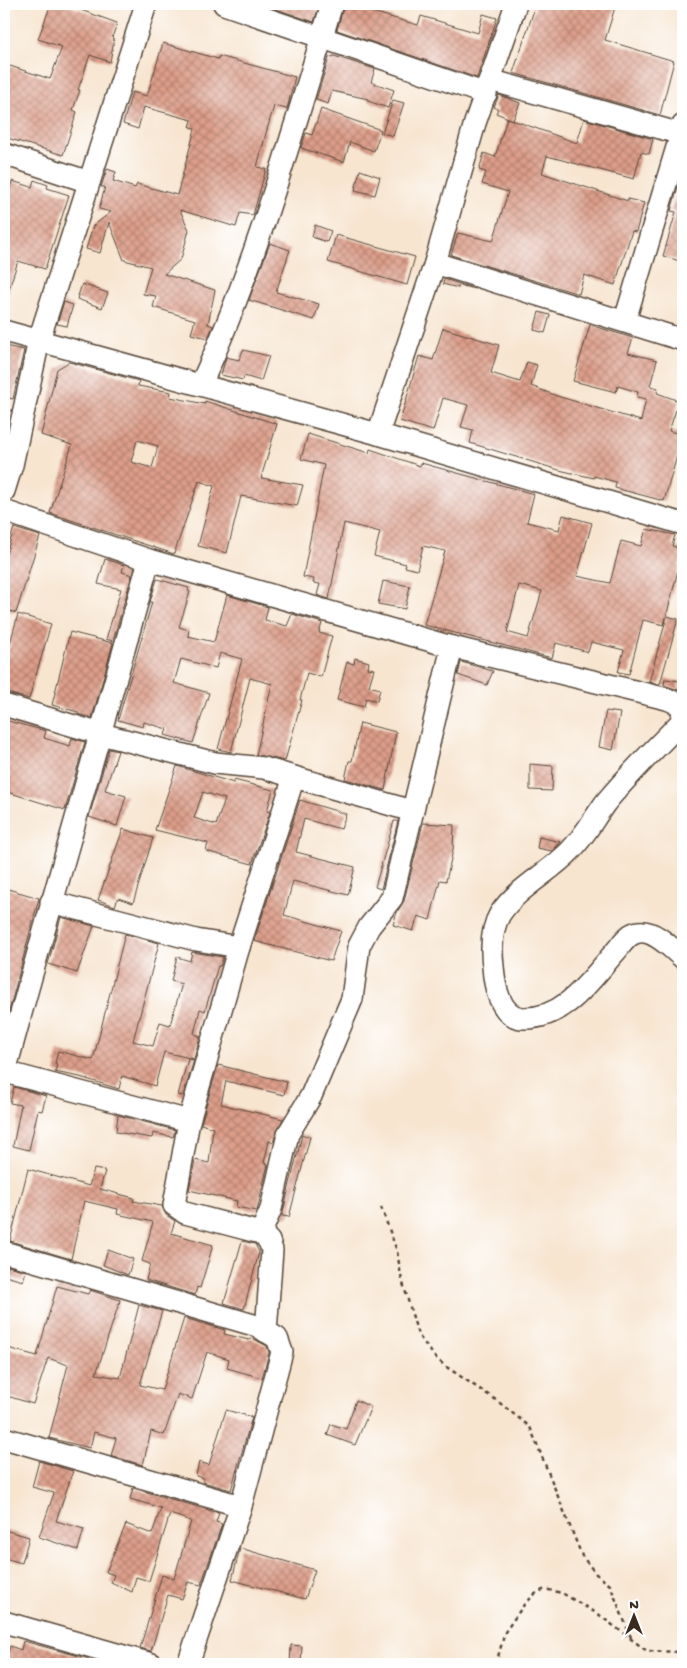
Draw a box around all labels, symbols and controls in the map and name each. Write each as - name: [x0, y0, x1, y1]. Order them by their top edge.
- north arrow: [610, 1590, 660, 1640]
- text: N: [629, 1597, 639, 1614]

